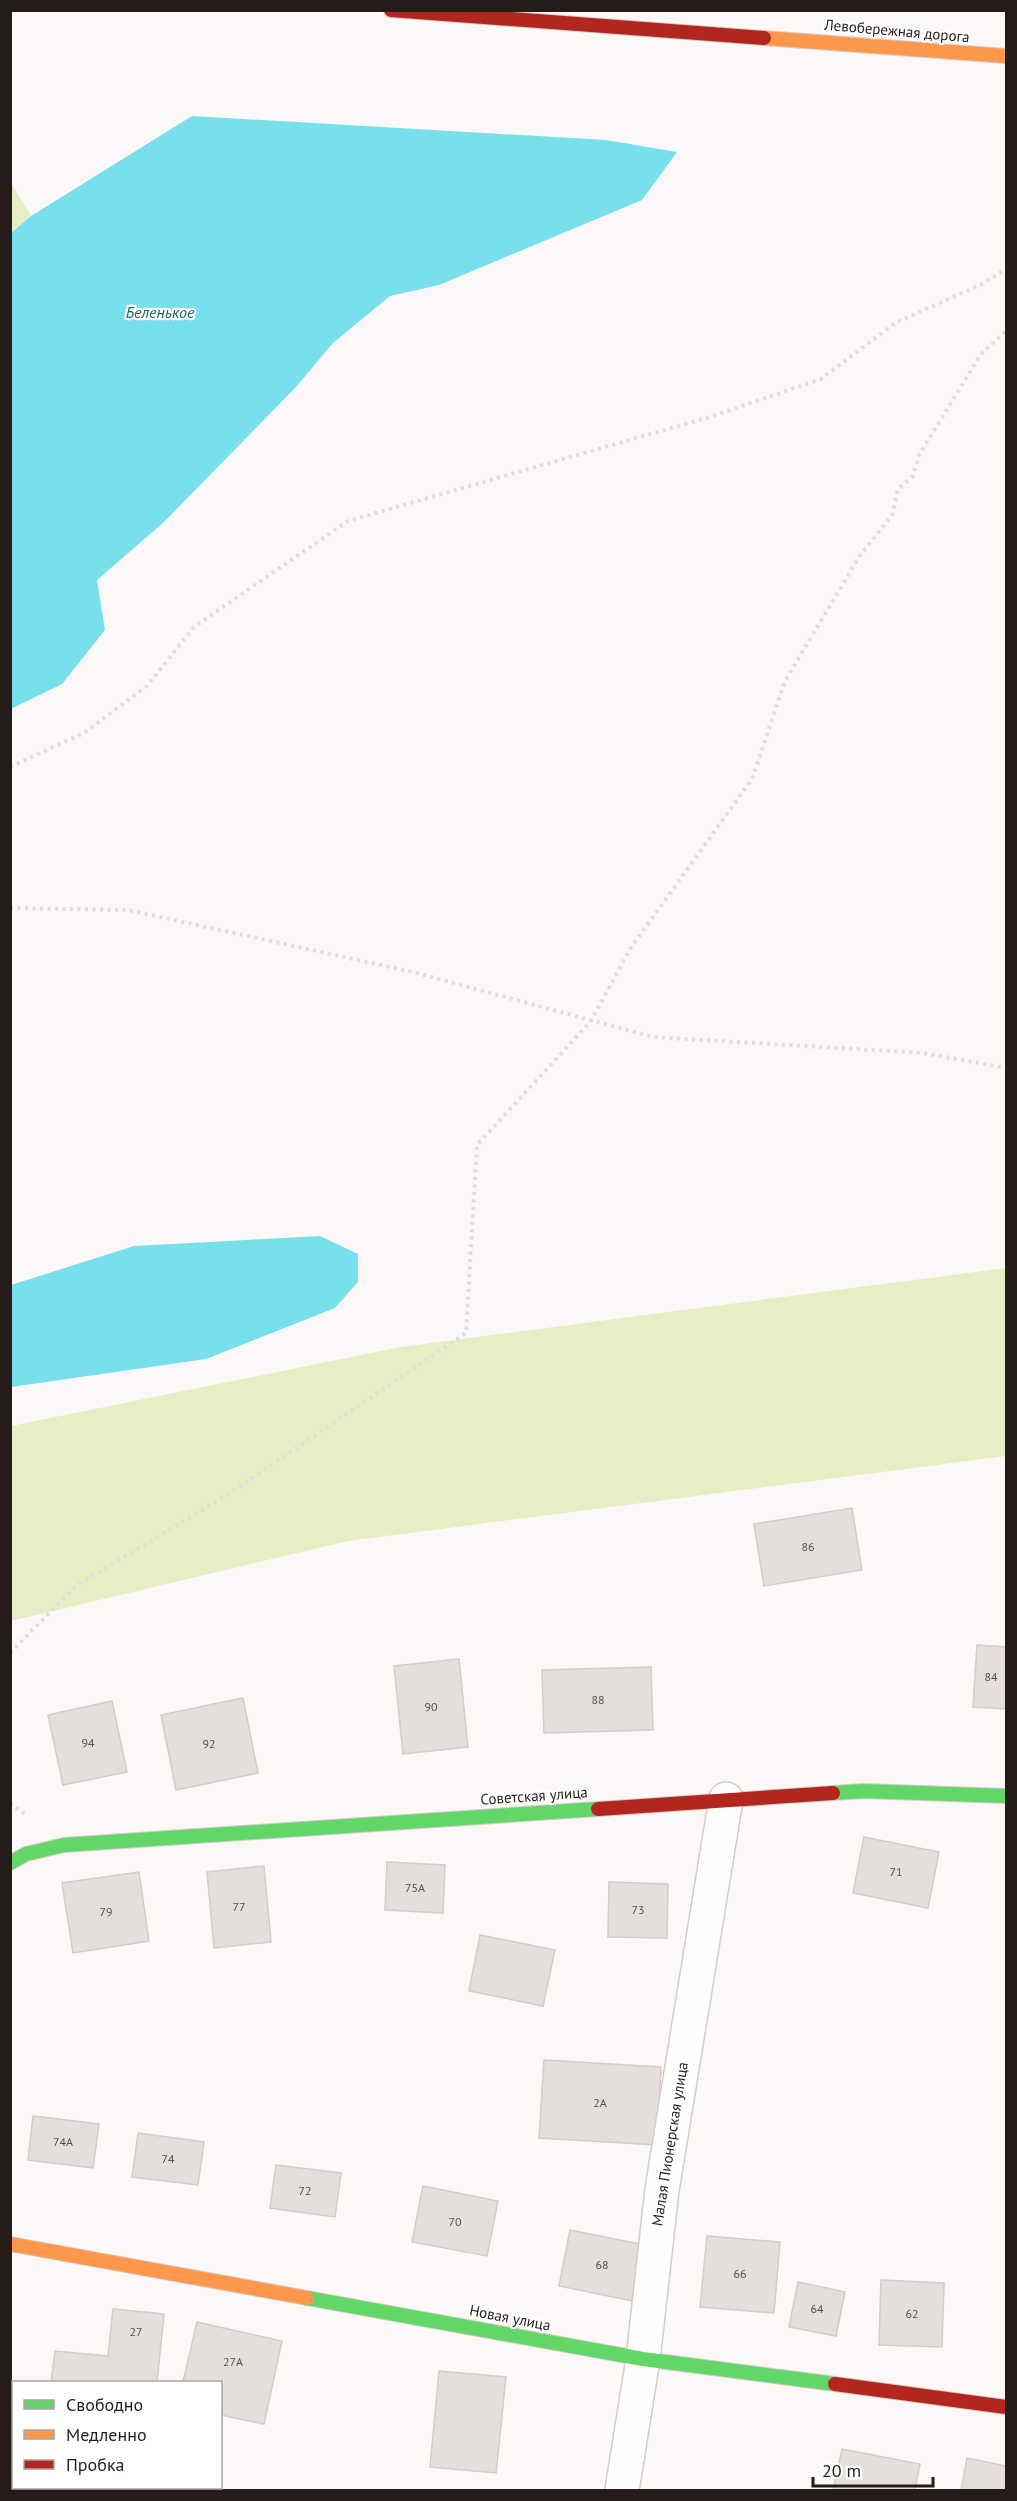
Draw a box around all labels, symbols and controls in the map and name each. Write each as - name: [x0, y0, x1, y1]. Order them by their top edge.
- street label: Левобережная дорога: [823, 15, 970, 46]
- water label: Беленькое: [126, 302, 195, 322]
- house number: 86: [801, 1539, 815, 1554]
- house number: 84: [984, 1669, 998, 1684]
- house number: 88: [591, 1692, 605, 1707]
- house number: 90: [424, 1699, 438, 1714]
- house number: 94: [81, 1735, 95, 1750]
- house number: 92: [202, 1736, 216, 1751]
- street label: Советская улица: [480, 1782, 588, 1809]
- house number: 71: [889, 1864, 903, 1879]
- house number: 75А: [405, 1880, 425, 1895]
- house number: 77: [232, 1899, 246, 1914]
- house number: 73: [631, 1902, 645, 1917]
- house number: 79: [99, 1904, 113, 1919]
- street label: Малая Пионерская улица: [647, 2060, 692, 2227]
- house number: 2А: [593, 2095, 607, 2110]
- house number: 74А: [53, 2134, 73, 2149]
- house number: 74: [161, 2151, 175, 2166]
- house number: 72: [298, 2183, 312, 2198]
- house number: 70: [448, 2214, 462, 2229]
- house number: 68: [595, 2257, 609, 2272]
- house number: 66: [733, 2266, 747, 2281]
- street label: Новая улица: [468, 2300, 552, 2335]
- house number: 64: [810, 2301, 824, 2316]
- house number: 62: [905, 2306, 919, 2321]
- house number: 27: [129, 2324, 143, 2339]
- house number: 27А: [223, 2354, 243, 2369]
- legend: [12, 2381, 222, 2489]
- text: Свободно: [66, 2393, 143, 2416]
- text: Медленно: [66, 2423, 147, 2446]
- scale bar: [813, 2450, 933, 2488]
- text: Пробка: [66, 2453, 124, 2476]
- text: 20 m: [822, 2459, 861, 2482]

